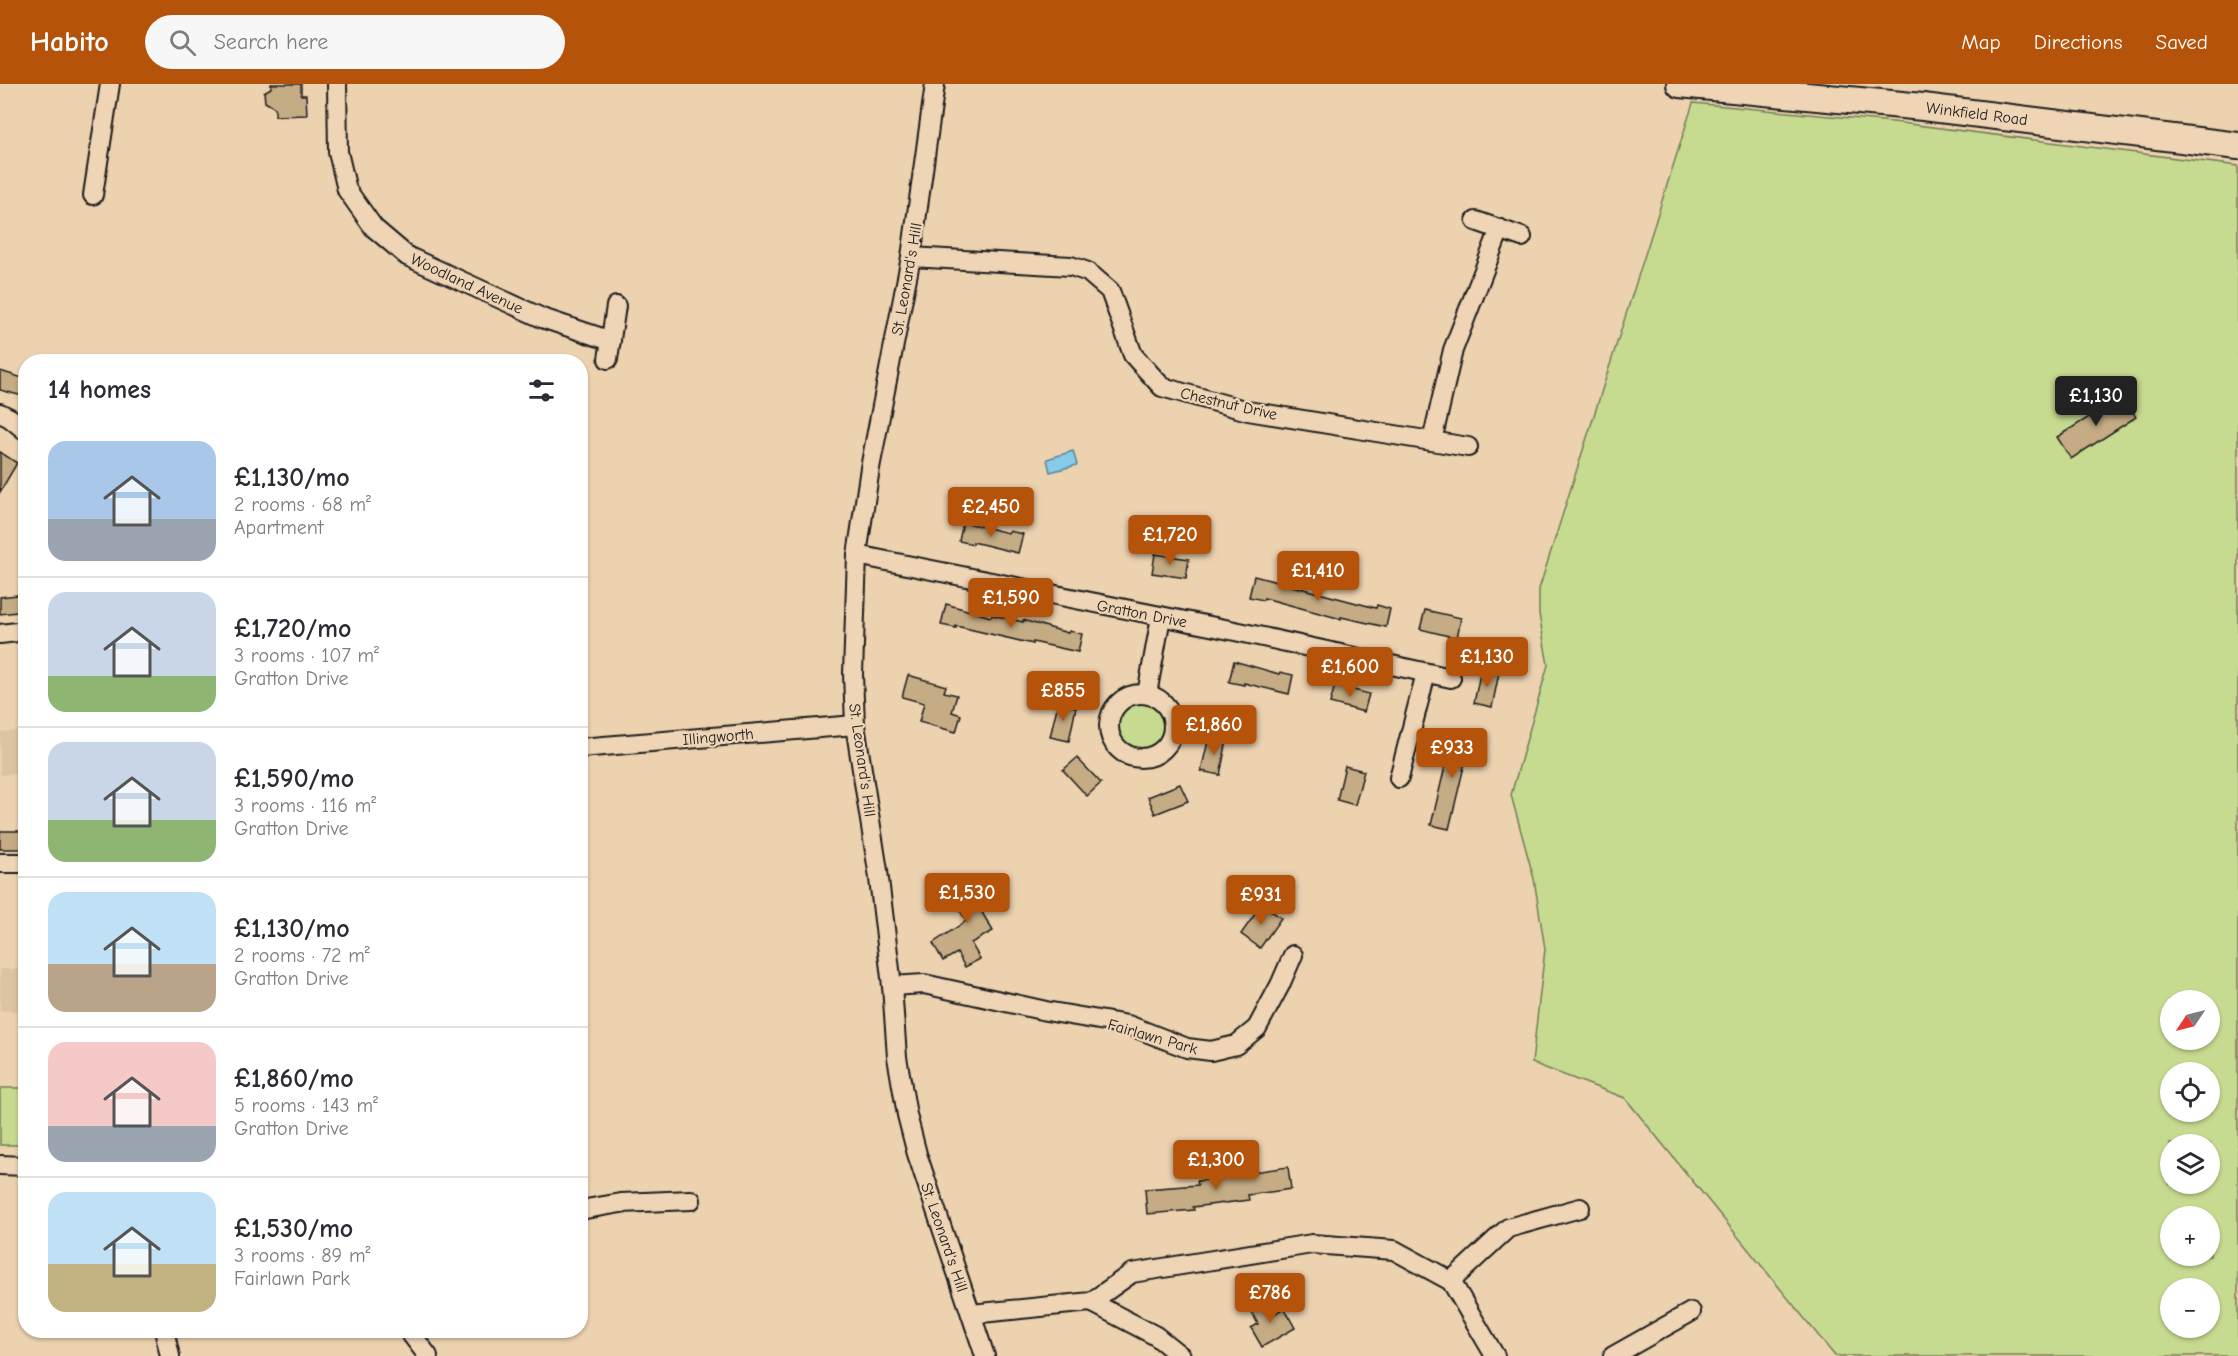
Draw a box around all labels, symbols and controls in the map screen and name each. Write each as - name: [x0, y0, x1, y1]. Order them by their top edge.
- search box: [145, 15, 565, 69]
- text: Habito: [30, 26, 109, 58]
- icon: search: [166, 26, 199, 59]
- text: Search here: [214, 29, 328, 55]
- text: Map: [1961, 30, 2001, 54]
- text: Directions: [2034, 30, 2123, 54]
- text: Saved: [2156, 30, 2208, 54]
- street label: Winkfield Road: [1925, 99, 2029, 129]
- street label: St. Leonard's Hill: [888, 221, 926, 337]
- street label: Woodland Avenue: [408, 250, 526, 318]
- icon: filters: [525, 374, 558, 407]
- text: 14 homes: [48, 375, 151, 405]
- pin: £1,130: [2047, 376, 2145, 427]
- street label: Chestnut Drive: [1179, 384, 1279, 424]
- text: £1,130: [2069, 384, 2123, 407]
- text: £1,130/mo: [234, 463, 350, 493]
- icon: home: [96, 465, 168, 537]
- pin: £2,450: [942, 487, 1040, 538]
- text: 2 rooms · 68 m²: [234, 493, 371, 516]
- text: £2,450: [962, 495, 1020, 518]
- pin: £1,720: [1121, 515, 1219, 566]
- text: Apartment: [234, 516, 324, 539]
- text: £1,720: [1142, 523, 1198, 546]
- pin: £1,410: [1269, 551, 1367, 602]
- text: £1,410: [1291, 559, 1345, 582]
- pin: £1,590: [962, 578, 1060, 629]
- text: £1,590: [982, 586, 1040, 609]
- street label: Gratton Drive: [1095, 596, 1188, 632]
- text: £1,720/mo: [234, 614, 351, 644]
- icon: home: [96, 616, 168, 688]
- pin: £1,130: [1438, 637, 1536, 688]
- text: 3 rooms · 107 m²: [234, 644, 379, 667]
- text: £1,130: [1460, 645, 1514, 668]
- pin: £1,600: [1301, 647, 1399, 698]
- text: £1,600: [1321, 655, 1379, 678]
- text: Gratton Drive: [234, 667, 348, 690]
- pin: £855: [1027, 671, 1099, 722]
- text: £855: [1041, 679, 1085, 702]
- street label: St. Leonard's Hill: [845, 702, 879, 818]
- pin: £1,860: [1165, 705, 1263, 756]
- text: £1,860: [1186, 713, 1242, 736]
- street label: Illingworth: [682, 725, 754, 749]
- pin: £933: [1416, 728, 1488, 779]
- text: £933: [1430, 736, 1474, 759]
- text: £1,590/mo: [234, 764, 354, 794]
- icon: home: [96, 766, 168, 838]
- text: 3 rooms · 116 m²: [234, 794, 376, 817]
- text: Gratton Drive: [234, 817, 348, 840]
- pin: £1,530: [918, 873, 1016, 924]
- pin: £931: [1225, 875, 1297, 926]
- text: £1,530: [939, 881, 995, 904]
- text: £931: [1240, 883, 1282, 906]
- text: £1,130/mo: [234, 914, 350, 944]
- icon: home: [96, 916, 168, 988]
- text: 2 rooms · 72 m²: [234, 944, 370, 967]
- text: Gratton Drive: [234, 967, 348, 990]
- north arrow: [2160, 990, 2220, 1050]
- map controls: [2160, 990, 2220, 1338]
- street label: Fairlawn Park: [1106, 1016, 1200, 1058]
- button: locate: [2160, 1062, 2220, 1122]
- text: £1,860/mo: [234, 1064, 354, 1094]
- icon: home: [96, 1066, 168, 1138]
- text: 5 rooms · 143 m²: [234, 1094, 378, 1117]
- text: Gratton Drive: [234, 1117, 348, 1140]
- button: layers: [2160, 1134, 2220, 1194]
- pin: £1,300: [1167, 1140, 1265, 1191]
- text: £1,300: [1187, 1148, 1245, 1171]
- street label: St. Leonard's Hill: [917, 1180, 971, 1294]
- button: +: [2160, 1206, 2220, 1266]
- text: £1,530/mo: [234, 1214, 353, 1244]
- icon: home: [96, 1216, 168, 1288]
- text: 3 rooms · 89 m²: [234, 1244, 370, 1267]
- text: Fairlawn Park: [234, 1267, 350, 1290]
- pin: £786: [1234, 1273, 1306, 1324]
- button: −: [2160, 1278, 2220, 1338]
- text: £786: [1249, 1281, 1291, 1304]

